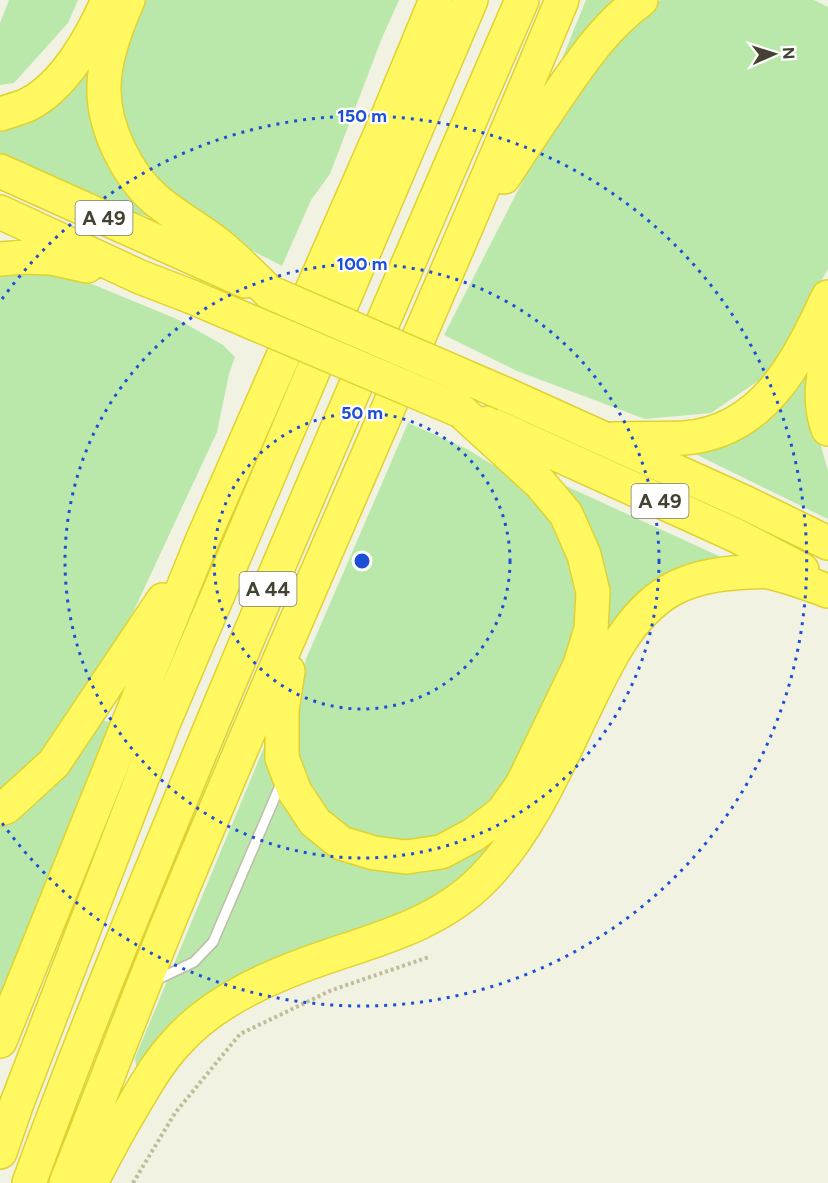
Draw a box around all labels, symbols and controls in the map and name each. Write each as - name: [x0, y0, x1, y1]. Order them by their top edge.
- north arrow: [744, 24, 804, 84]
- text: N: [779, 47, 798, 60]
- text: 150 m: [337, 105, 387, 127]
- road number: A 49: [76, 201, 132, 235]
- text: 100 m: [337, 253, 387, 275]
- text: 50 m: [341, 402, 383, 424]
- road number: A 49: [632, 484, 688, 518]
- centre of rings: [352, 551, 372, 571]
- road number: A 44: [240, 572, 296, 606]

